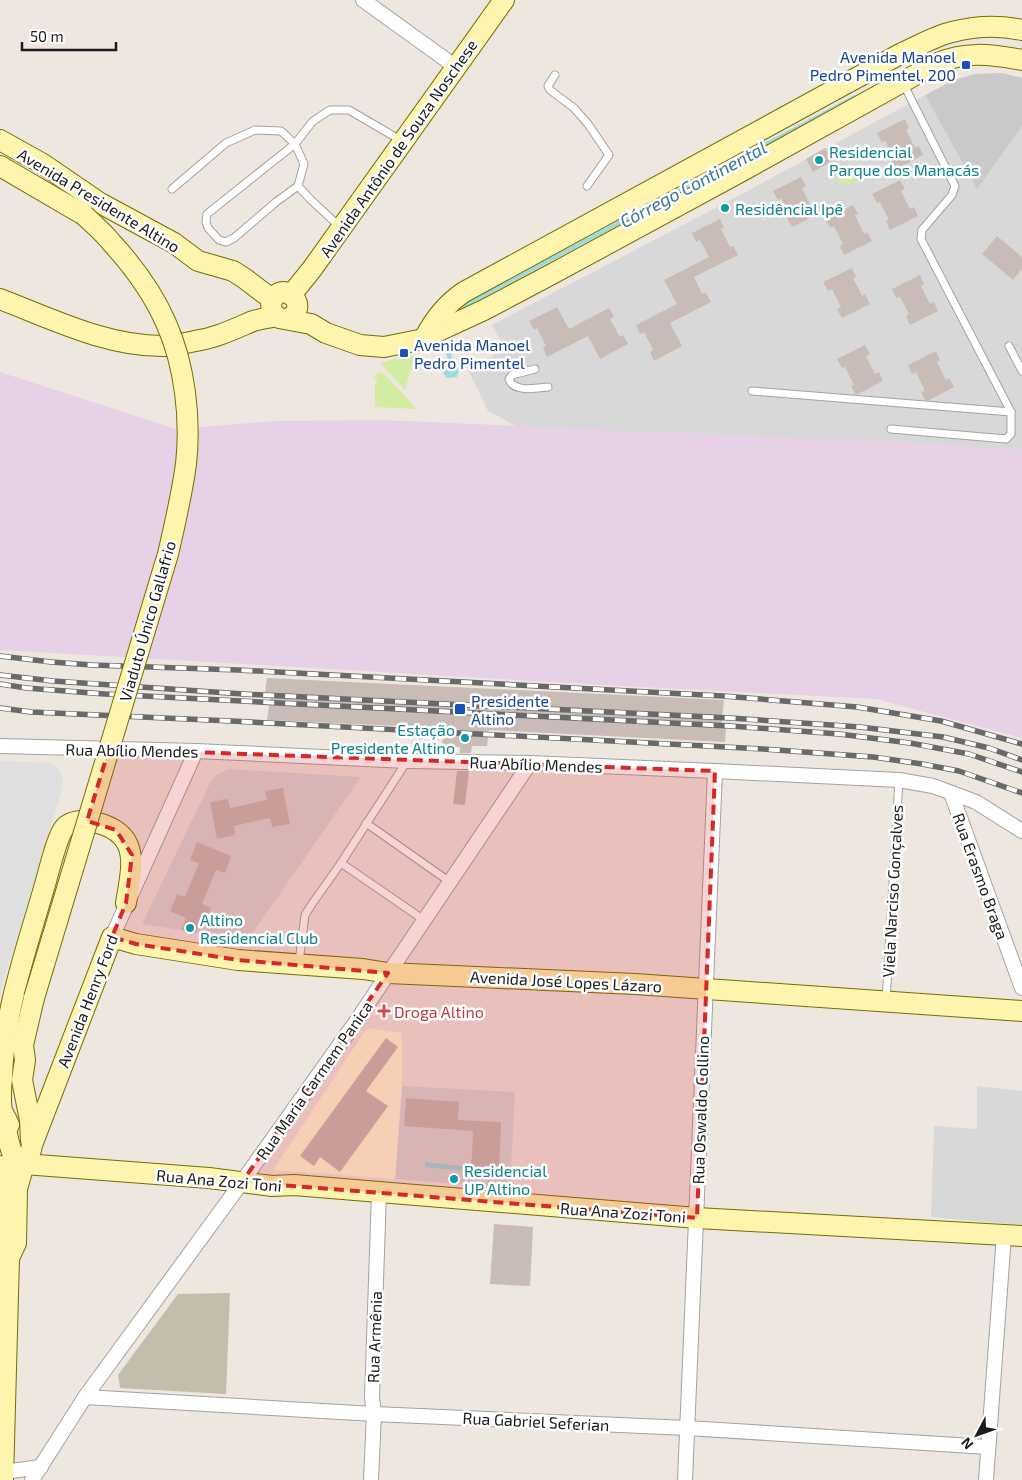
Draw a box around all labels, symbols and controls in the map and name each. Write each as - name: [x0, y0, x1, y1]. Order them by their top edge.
- scale bar: [22, 20, 116, 52]
- text: 50 m: [30, 27, 64, 45]
- street label: Avenida Antônio de Souza Noschese: [315, 36, 481, 260]
- place label: Avenida Manoel Pedro Pimentel, 200: [810, 47, 956, 84]
- marker: Avenida Manoel Pedro Pimentel, 200: [960, 59, 972, 71]
- water label: Córrego Continental: [616, 136, 770, 232]
- place label: Residencial Parque dos Manacás: [829, 142, 979, 179]
- street label: Avenida Presidente Altino: [15, 144, 183, 256]
- marker: Residencial Parque dos Manacás: [813, 154, 825, 166]
- place label: Residêncial Ipê: [735, 199, 843, 218]
- marker: Residêncial Ipê: [719, 202, 731, 214]
- place label: Avenida Manoel Pedro Pimentel: [414, 335, 530, 372]
- marker: Avenida Manoel Pedro Pimentel: [398, 347, 410, 359]
- street label: Viaduto Único Gallafrio: [115, 538, 179, 704]
- place label: Presidente Altino: [471, 691, 549, 728]
- marker: Presidente Altino: [453, 702, 467, 716]
- place label: Estação Presidente Altino: [331, 720, 455, 757]
- marker: Estação Presidente Altino: [459, 732, 471, 744]
- street label: Rua Abílio Mendes: [65, 739, 199, 761]
- street label: Rua Abílio Mendes: [469, 752, 603, 776]
- street label: Viela Narciso Gonçalves: [878, 804, 907, 978]
- street label: Rua Erasmo Braga: [949, 810, 1013, 942]
- place label: Altino Residencial Club: [200, 910, 318, 947]
- marker: Altino Residencial Club: [184, 922, 196, 934]
- street label: Avenida Henry Ford: [53, 932, 121, 1070]
- street label: Avenida José Lopes Lázaro: [470, 966, 662, 996]
- street label: Rua Maria Carmem Panica: [252, 997, 376, 1163]
- place label: Droga Altino: [394, 1002, 484, 1021]
- marker: Droga Altino: [378, 1005, 390, 1017]
- street label: Rua Oswaldo Collino: [688, 1035, 712, 1185]
- place label: Residencial UP Altino: [464, 1161, 547, 1198]
- street label: Rua Ana Zozi Toni: [155, 1165, 283, 1195]
- marker: Residencial UP Altino: [448, 1173, 460, 1185]
- street label: Rua Ana Zozi Toni: [560, 1198, 686, 1226]
- street label: Rua Armênia: [363, 1291, 385, 1383]
- street label: Rua Gabriel Seferian: [462, 1408, 610, 1434]
- north arrow: [952, 1410, 1002, 1460]
- text: N: [957, 1434, 977, 1453]

